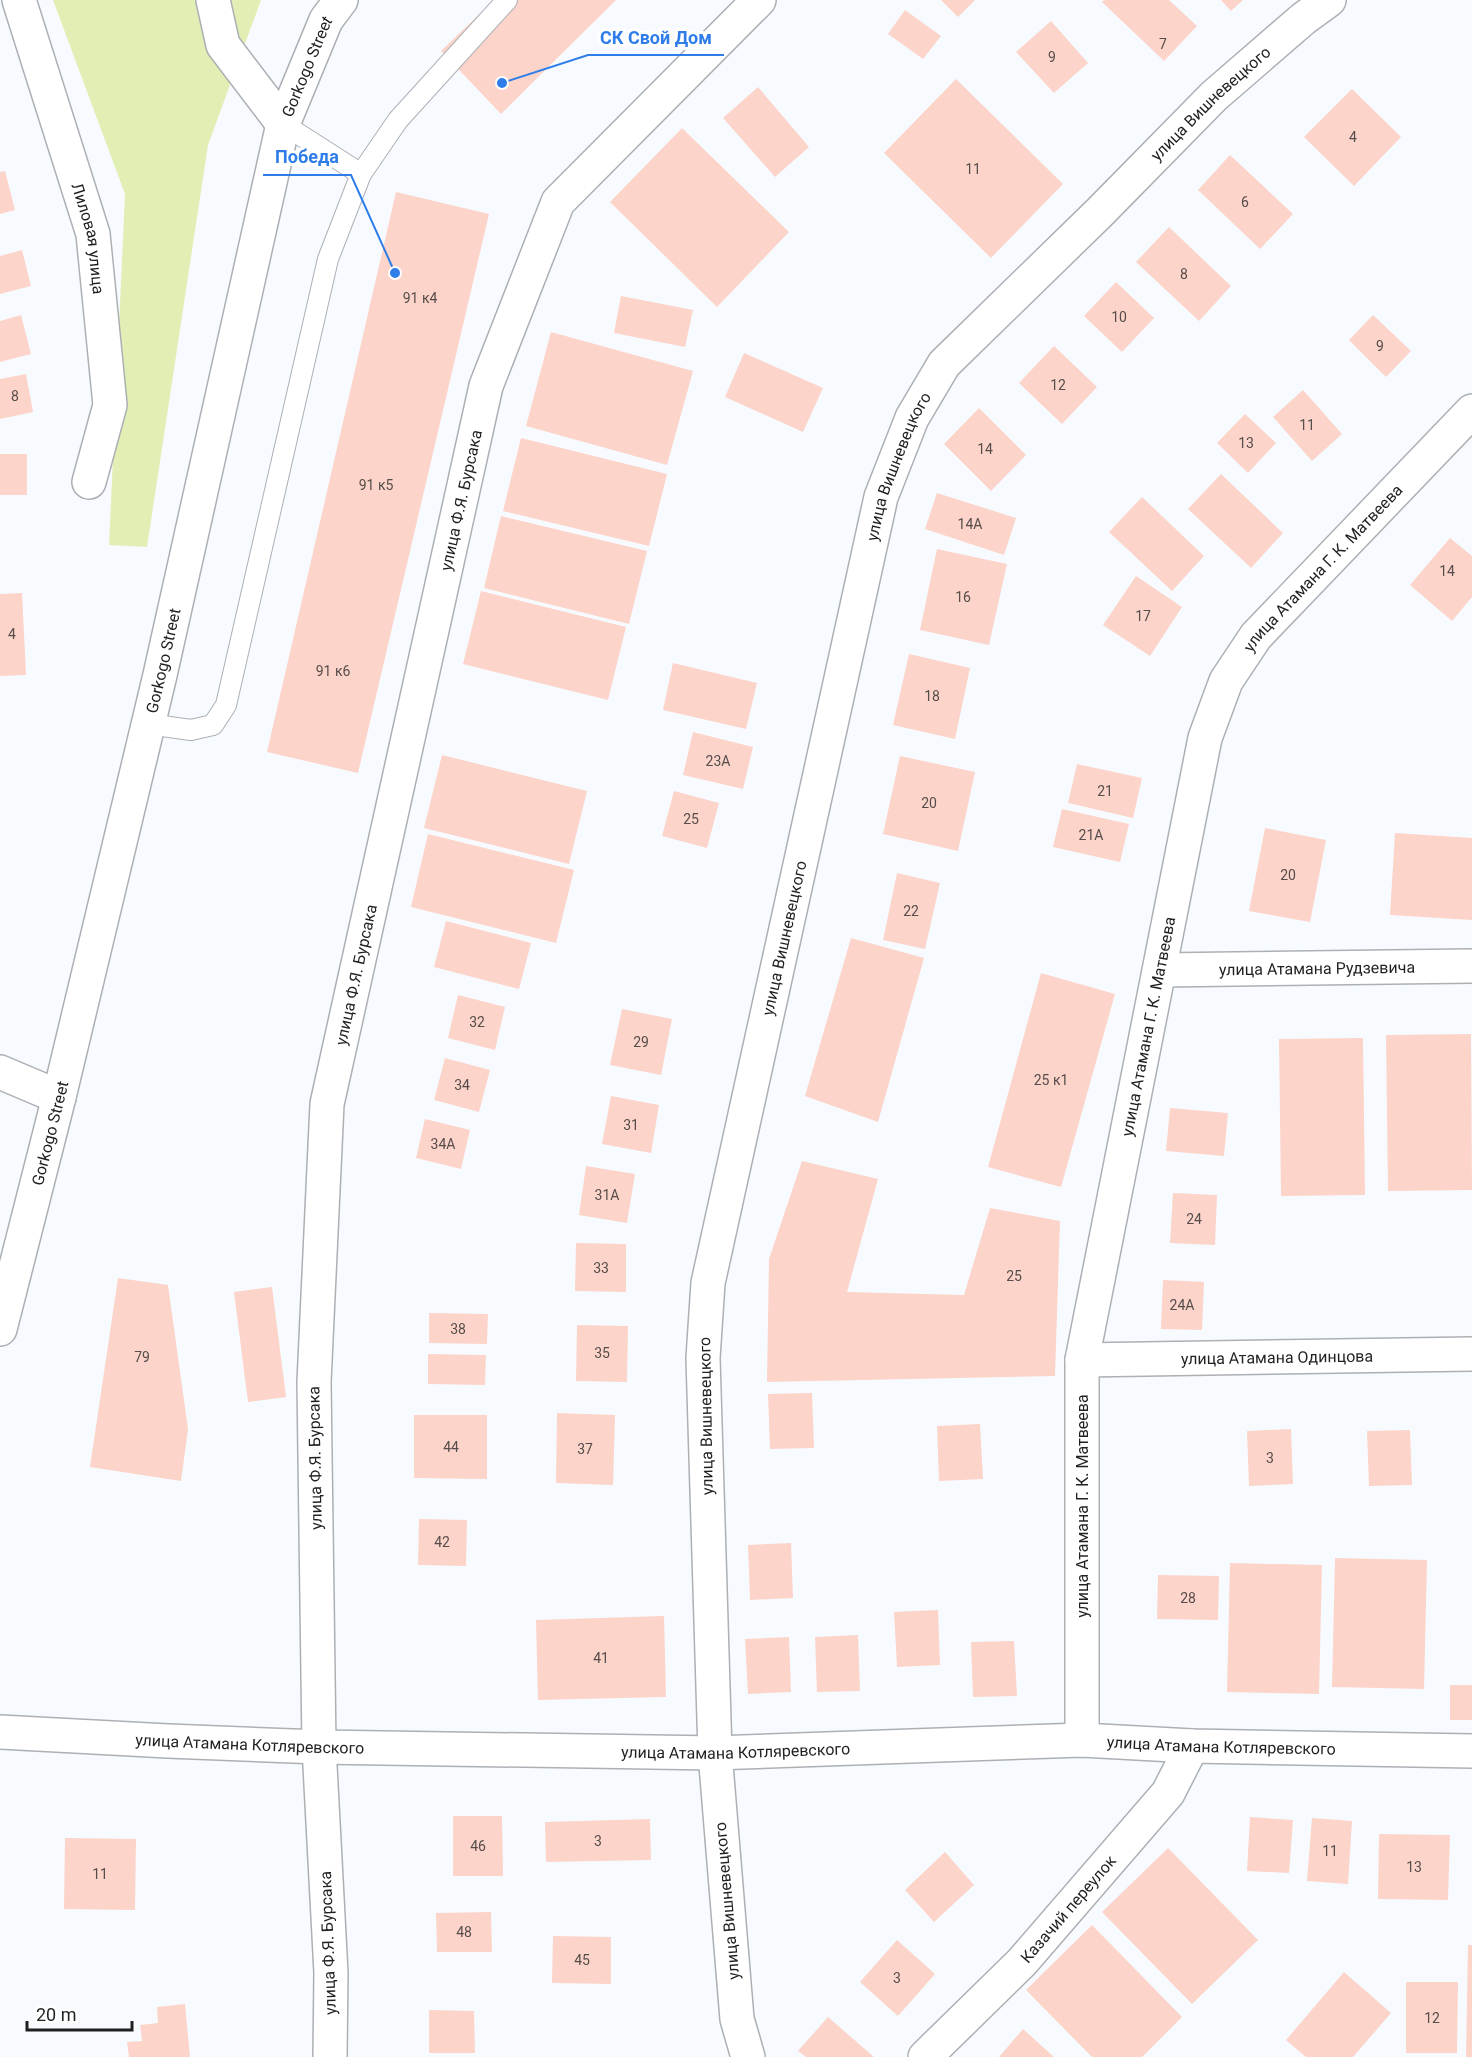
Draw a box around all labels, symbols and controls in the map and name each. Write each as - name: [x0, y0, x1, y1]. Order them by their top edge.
- street label: Gorkogo Street: [278, 12, 335, 120]
- callout: СК Свой Дом: [588, 19, 724, 55]
- text: СК Свой Дом: [600, 27, 712, 48]
- house number: 7: [1159, 36, 1167, 52]
- street label: улица Вишневецкого: [1146, 42, 1274, 165]
- house number: 9: [1048, 49, 1056, 65]
- house number: 4: [1349, 129, 1357, 145]
- callout: Победа: [263, 139, 351, 175]
- text: Победа: [275, 146, 339, 167]
- house number: 11: [965, 161, 981, 177]
- street label: Лиловая улица: [68, 180, 108, 295]
- house number: 6: [1241, 194, 1249, 210]
- house number: 8: [1180, 266, 1188, 282]
- house number: 91 к4: [403, 290, 437, 306]
- house number: 10: [1111, 309, 1127, 325]
- house number: 9: [1376, 338, 1384, 354]
- house number: 12: [1050, 377, 1066, 393]
- house number: 8: [11, 388, 19, 404]
- street label: улица Вишневецкого: [862, 389, 935, 543]
- house number: 11: [1299, 417, 1315, 433]
- street label: улица Ф.Я. Бурсака: [436, 428, 486, 573]
- house number: 13: [1238, 435, 1254, 451]
- house number: 14: [977, 441, 993, 457]
- house number: 91 к5: [359, 477, 393, 493]
- street label: улица Атамана Г. К. Матвеева: [1239, 480, 1406, 655]
- house number: 14А: [958, 516, 982, 532]
- house number: 14: [1439, 563, 1455, 579]
- house number: 16: [955, 589, 971, 605]
- street label: Gorkogo Street: [142, 606, 184, 715]
- house number: 17: [1135, 608, 1151, 624]
- house number: 4: [8, 626, 16, 642]
- house number: 91 к6: [316, 663, 350, 679]
- house number: 18: [924, 688, 940, 704]
- house number: 23А: [706, 753, 730, 769]
- house number: 21: [1097, 783, 1113, 799]
- house number: 20: [921, 795, 937, 811]
- house number: 25: [683, 811, 699, 827]
- house number: 21А: [1079, 827, 1103, 843]
- street label: улица Вишневецкого: [758, 859, 810, 1017]
- house number: 20: [1280, 867, 1296, 883]
- street label: улица Ф.Я. Бурсака: [331, 902, 380, 1047]
- house number: 22: [903, 903, 919, 919]
- street label: улица Атамана Г. К. Матвеева: [1117, 915, 1179, 1138]
- street label: улица Атамана Рудзевича: [1219, 957, 1415, 979]
- house number: 32: [469, 1014, 485, 1030]
- house number: 29: [633, 1034, 649, 1050]
- house number: 25 к1: [1034, 1072, 1068, 1088]
- house number: 34: [454, 1077, 470, 1093]
- street label: Gorkogo Street: [27, 1079, 72, 1187]
- house number: 31: [623, 1117, 639, 1133]
- house number: 34А: [431, 1136, 455, 1152]
- house number: 31А: [595, 1187, 619, 1203]
- house number: 24: [1186, 1211, 1202, 1227]
- house number: 33: [593, 1260, 609, 1276]
- house number: 25: [1006, 1268, 1022, 1284]
- house number: 24А: [1170, 1297, 1194, 1313]
- house number: 38: [450, 1321, 466, 1337]
- street label: улица Вишневецкого: [695, 1337, 717, 1495]
- house number: 35: [594, 1345, 610, 1361]
- street label: улица Атамана Одинцова: [1181, 1346, 1373, 1368]
- house number: 79: [134, 1349, 150, 1365]
- street label: улица Ф.Я. Бурсака: [304, 1386, 326, 1530]
- street label: улица Атамана Г. К. Матвеева: [1073, 1394, 1092, 1618]
- house number: 44: [443, 1439, 459, 1455]
- house number: 37: [577, 1441, 593, 1457]
- house number: 3: [1266, 1450, 1274, 1466]
- house number: 42: [434, 1534, 450, 1550]
- house number: 28: [1180, 1590, 1196, 1606]
- house number: 41: [593, 1650, 609, 1666]
- street label: улица Атамана Котляревского: [135, 1730, 364, 1757]
- street label: улица Атамана Котляревского: [1106, 1732, 1336, 1758]
- street label: улица Атамана Котляревского: [621, 1739, 850, 1763]
- street label: улица Вишневецкого: [711, 1821, 743, 1981]
- house number: 3: [594, 1833, 602, 1849]
- house number: 46: [470, 1838, 486, 1854]
- house number: 11: [1322, 1843, 1338, 1859]
- street label: Казачий переулок: [1016, 1851, 1120, 1967]
- house number: 13: [1406, 1859, 1422, 1875]
- house number: 11: [92, 1866, 108, 1882]
- street label: улица Ф.Я. Бурсака: [316, 1871, 340, 2015]
- house number: 48: [456, 1924, 472, 1940]
- house number: 45: [574, 1952, 590, 1968]
- house number: 3: [893, 1970, 901, 1986]
- scale bar: [27, 1994, 132, 2032]
- text: 20 m: [36, 2004, 76, 2025]
- house number: 12: [1424, 2010, 1440, 2026]

